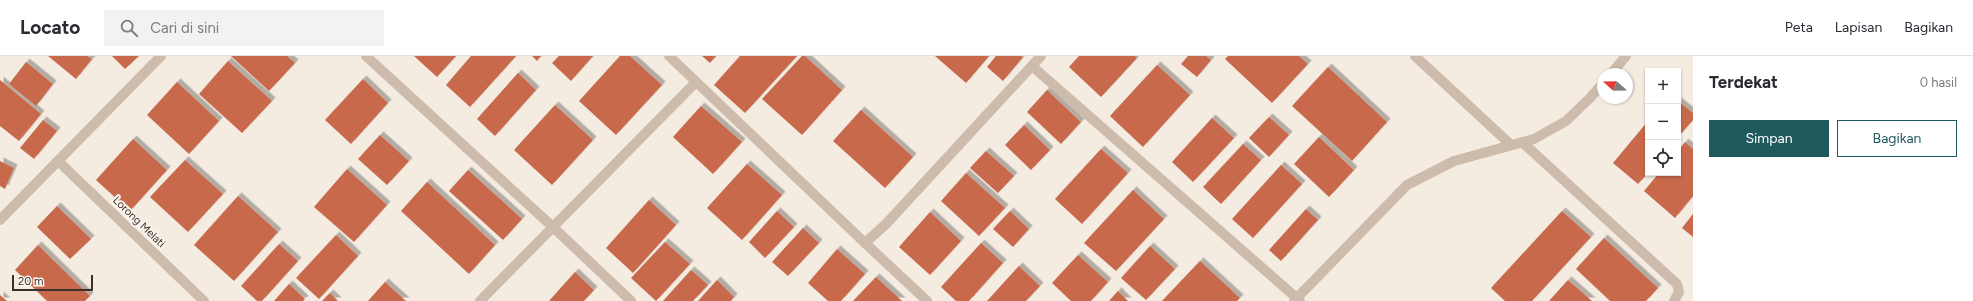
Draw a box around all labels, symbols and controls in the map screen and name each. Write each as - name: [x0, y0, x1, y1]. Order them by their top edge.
- search box: [104, 10, 384, 46]
- text: Locato: [20, 16, 80, 39]
- icon: search: [118, 17, 140, 39]
- text: Cari di sini: [150, 19, 219, 37]
- text: Peta: [1785, 19, 1813, 36]
- text: Lapisan: [1835, 19, 1882, 36]
- text: Bagikan: [1904, 19, 1953, 36]
- north arrow: [1597, 68, 1633, 104]
- map controls: [1645, 68, 1681, 176]
- button: +: [1645, 68, 1681, 104]
- text: Terdekat: [1709, 72, 1778, 92]
- text: 0 hasil: [1920, 75, 1957, 90]
- button: −: [1645, 104, 1681, 140]
- button: Simpan: [1709, 120, 1829, 157]
- button: Bagikan: [1837, 120, 1957, 157]
- button: locate: [1645, 140, 1681, 176]
- street label: Lorong Melati: [110, 194, 168, 250]
- scale bar: [12, 273, 93, 292]
- text: 20 m: [18, 275, 43, 288]

